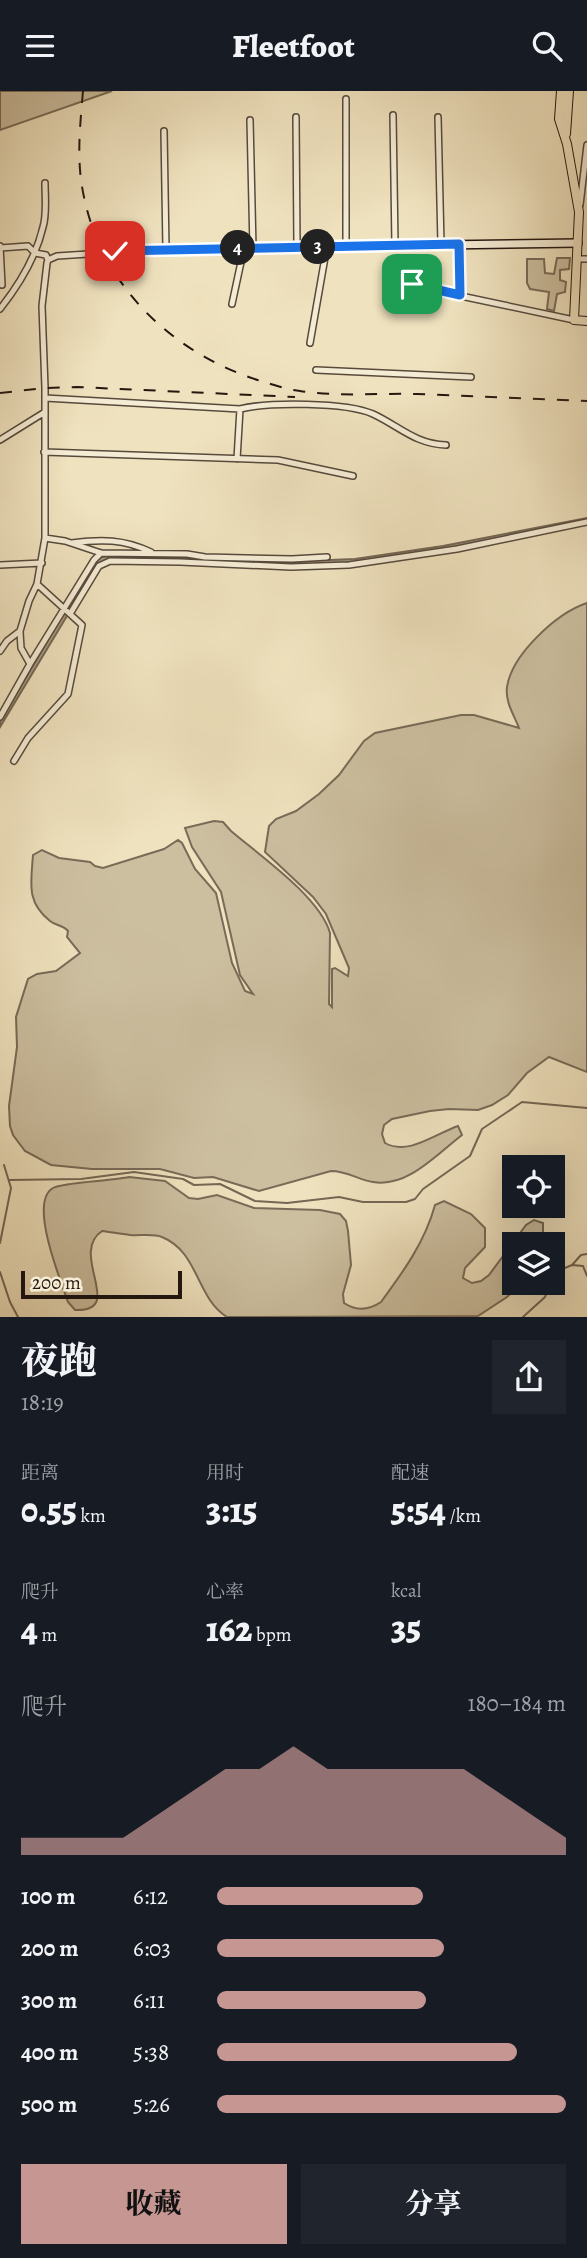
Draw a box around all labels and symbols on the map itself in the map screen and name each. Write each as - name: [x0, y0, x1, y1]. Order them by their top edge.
- pin: [85, 221, 145, 281]
- pin: 3: [300, 229, 336, 265]
- pin: 4: [220, 231, 256, 265]
- pin: [382, 254, 442, 314]
- scale bar: [21, 1267, 182, 1299]

